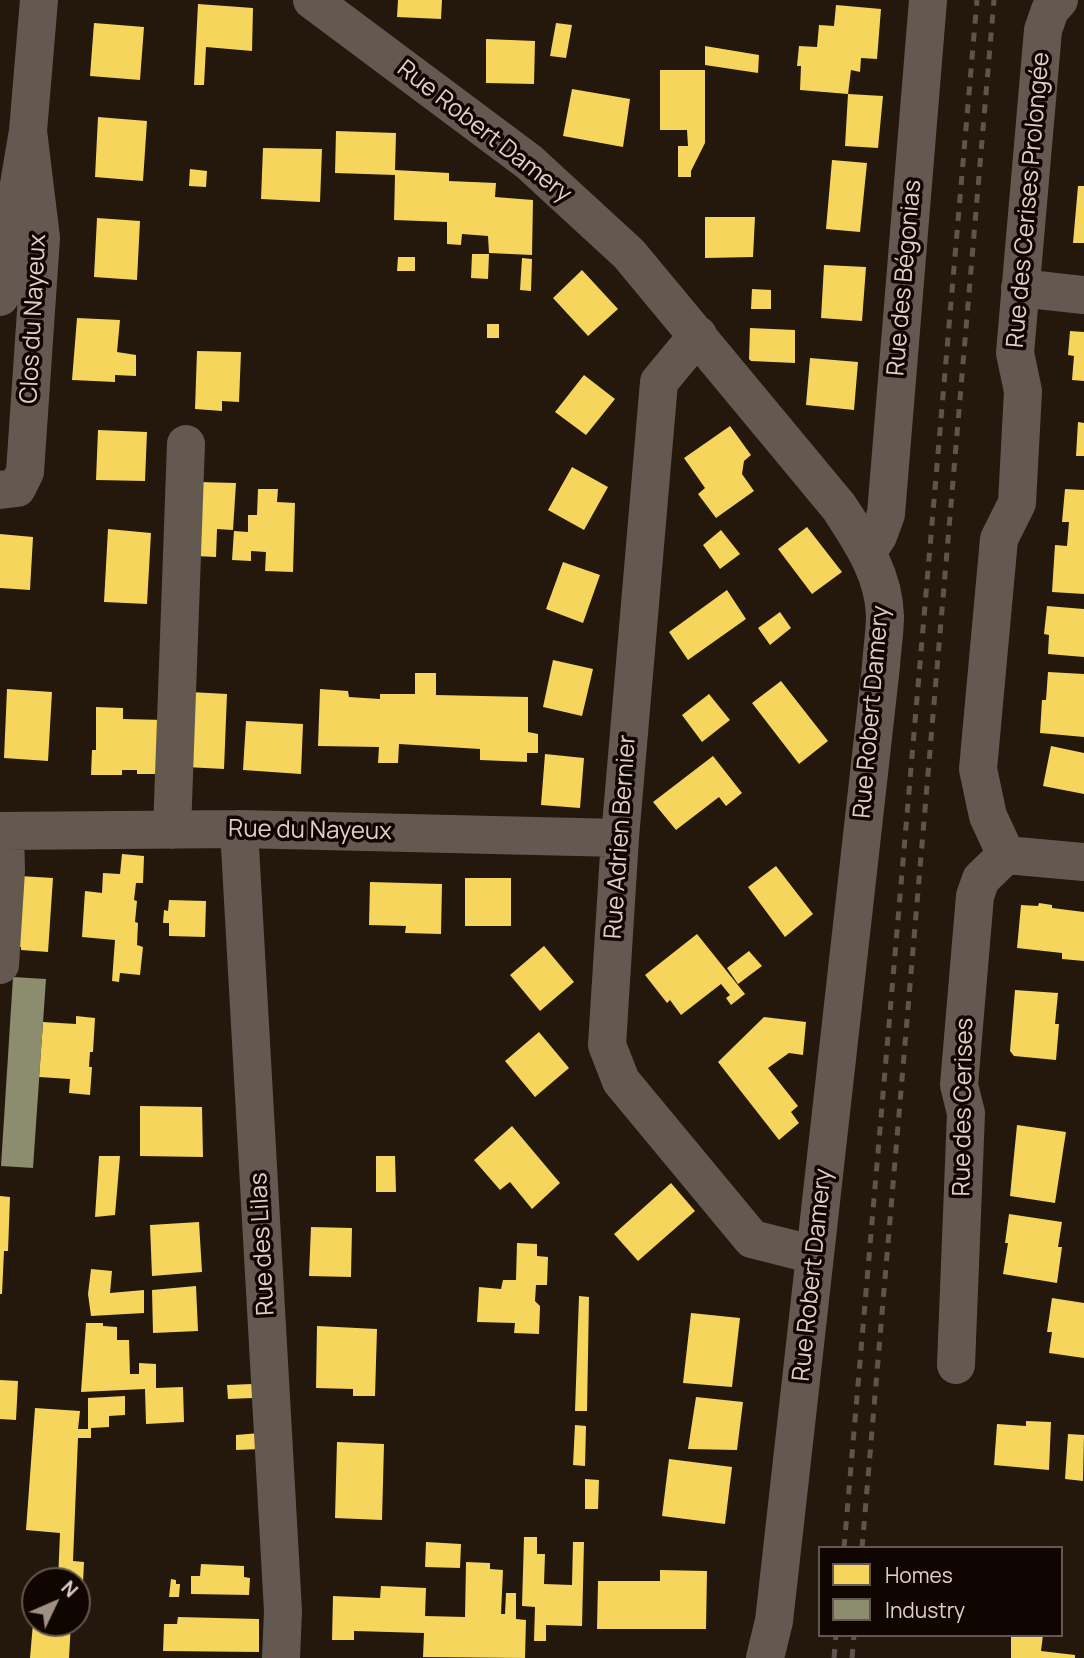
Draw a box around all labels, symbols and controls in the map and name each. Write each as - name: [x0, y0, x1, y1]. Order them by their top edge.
- street label: Rue des Cerises Prolongée: [1002, 51, 1056, 349]
- street label: Rue Robert Damery: [391, 55, 577, 209]
- street label: Rue des Bégonias: [882, 179, 928, 377]
- street label: Clos du Nayeux: [15, 234, 53, 404]
- street label: Rue Robert Damery: [848, 604, 896, 820]
- street label: Rue Adrien Bernier: [600, 734, 642, 940]
- street label: Rue du Nayeux: [228, 815, 392, 847]
- street label: Rue des Cerises: [948, 1017, 980, 1197]
- street label: Rue Robert Damery: [788, 1167, 838, 1383]
- street label: Rue des Lilas: [245, 1172, 281, 1316]
- legend: [818, 1546, 1063, 1637]
- text: Homes: [885, 1561, 953, 1589]
- north arrow: [21, 1567, 91, 1637]
- text: N: [56, 1575, 84, 1603]
- text: Industry: [885, 1596, 965, 1624]

